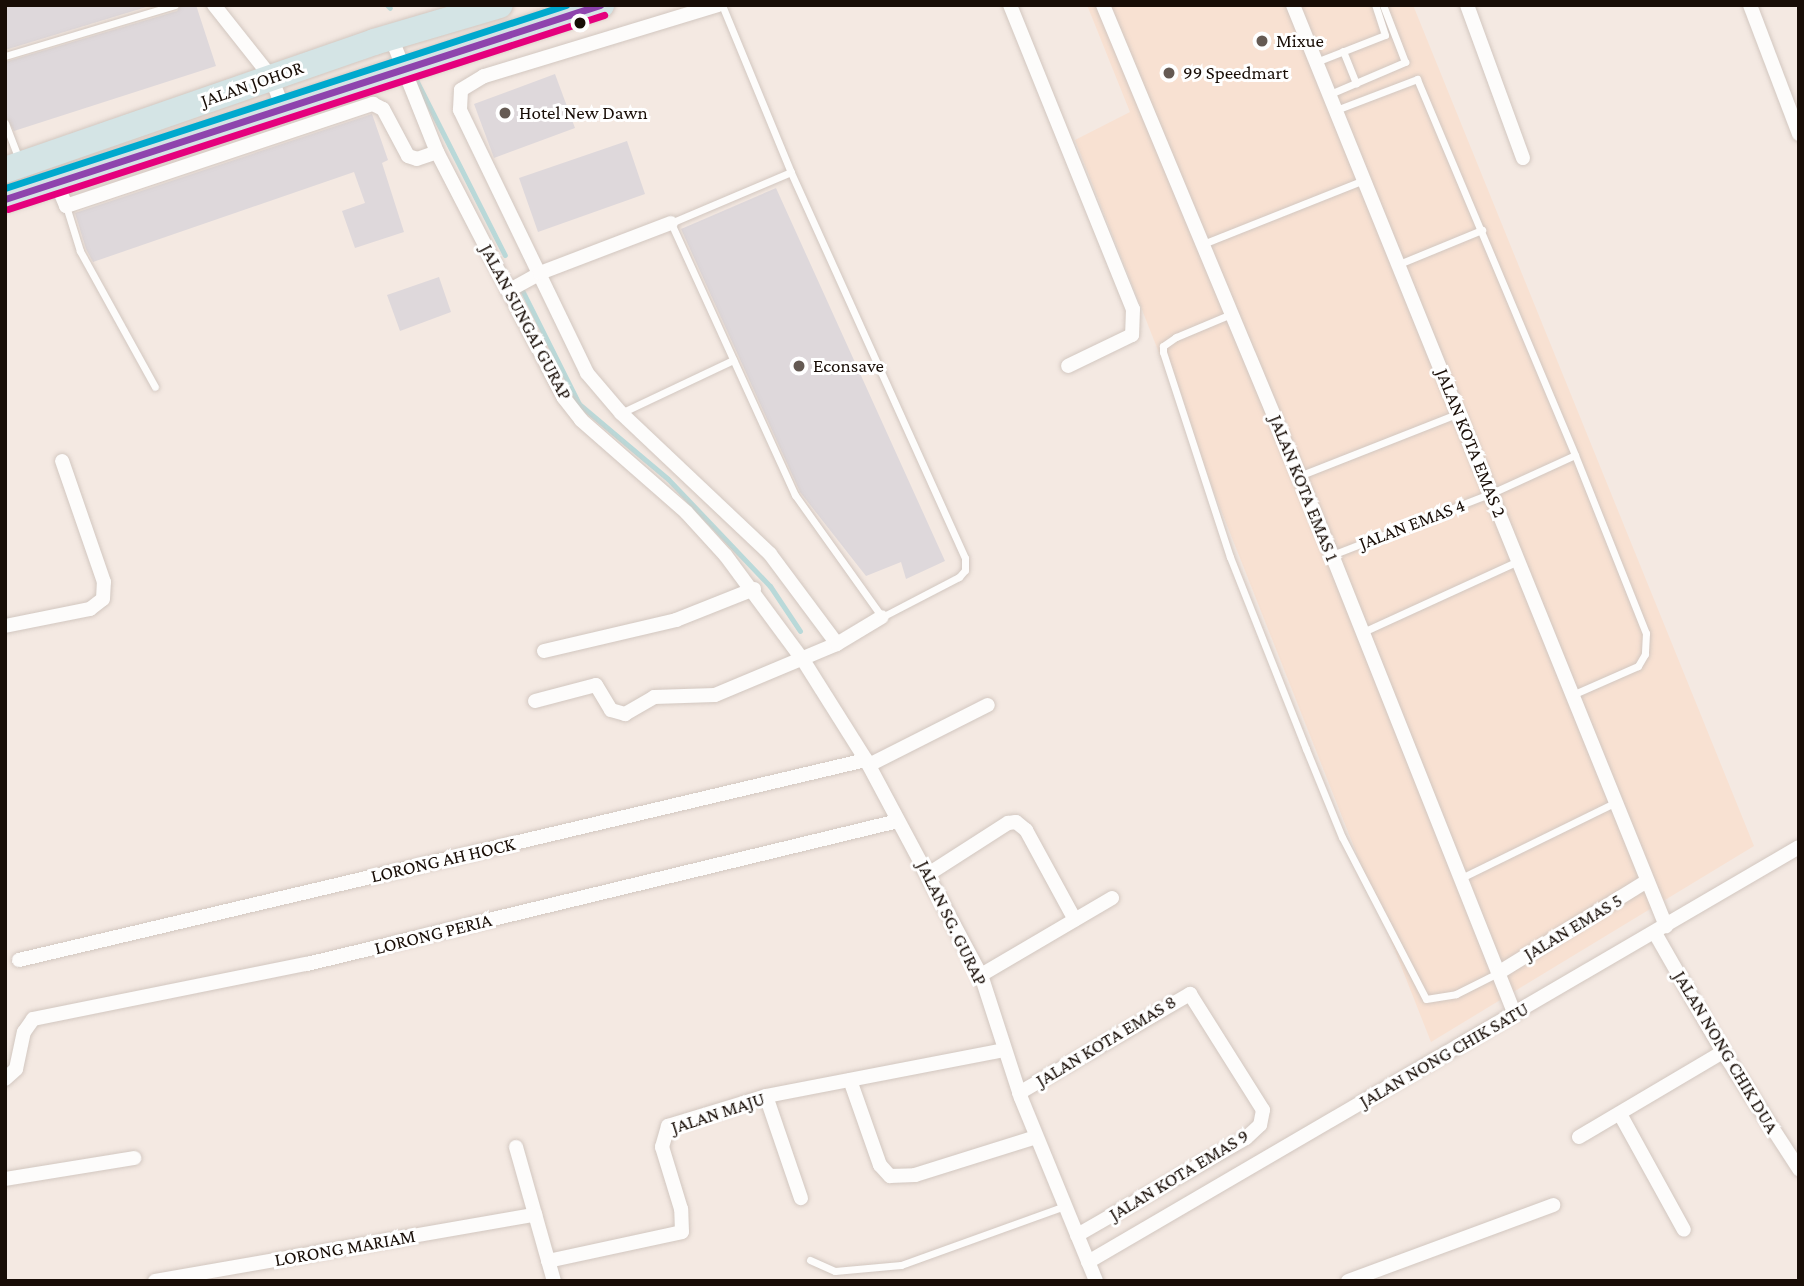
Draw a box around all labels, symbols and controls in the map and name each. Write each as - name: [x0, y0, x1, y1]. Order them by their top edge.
- unlabelled marker: [573, 16, 587, 30]
- place label: Mixue: [1276, 30, 1324, 52]
- marker: Mixue: [1254, 33, 1270, 49]
- street label: JALAN JOHOR: [198, 56, 306, 112]
- place label: 99 Speedmart: [1183, 62, 1289, 84]
- marker: 99 Speedmart: [1161, 65, 1177, 81]
- place label: Hotel New Dawn: [519, 102, 648, 124]
- marker: Hotel New Dawn: [497, 105, 513, 121]
- street label: JALAN SUNGAI GURAP: [475, 240, 577, 404]
- place label: Econsave: [813, 355, 884, 377]
- marker: Econsave: [791, 358, 807, 374]
- street label: JALAN KOTA EMAS 2: [1431, 365, 1511, 521]
- street label: JALAN KOTA EMAS 1: [1264, 412, 1344, 564]
- street label: JALAN EMAS 4: [1356, 493, 1468, 555]
- street label: LORONG AH HOCK: [369, 832, 517, 888]
- street label: JALAN SG. GURAP: [912, 857, 992, 989]
- street label: JALAN EMAS 5: [1520, 889, 1626, 965]
- street label: LORONG PERIA: [372, 908, 494, 960]
- street label: JALAN NONG CHIK DUA: [1668, 967, 1784, 1137]
- street label: JALAN KOTA EMAS 8: [1032, 990, 1180, 1092]
- street label: JALAN NONG CHIK SATU: [1355, 997, 1533, 1113]
- street label: JALAN MAJU: [668, 1087, 768, 1139]
- street label: JALAN KOTA EMAS 9: [1105, 1124, 1253, 1226]
- street label: LORONG MARIAM: [273, 1224, 417, 1272]

